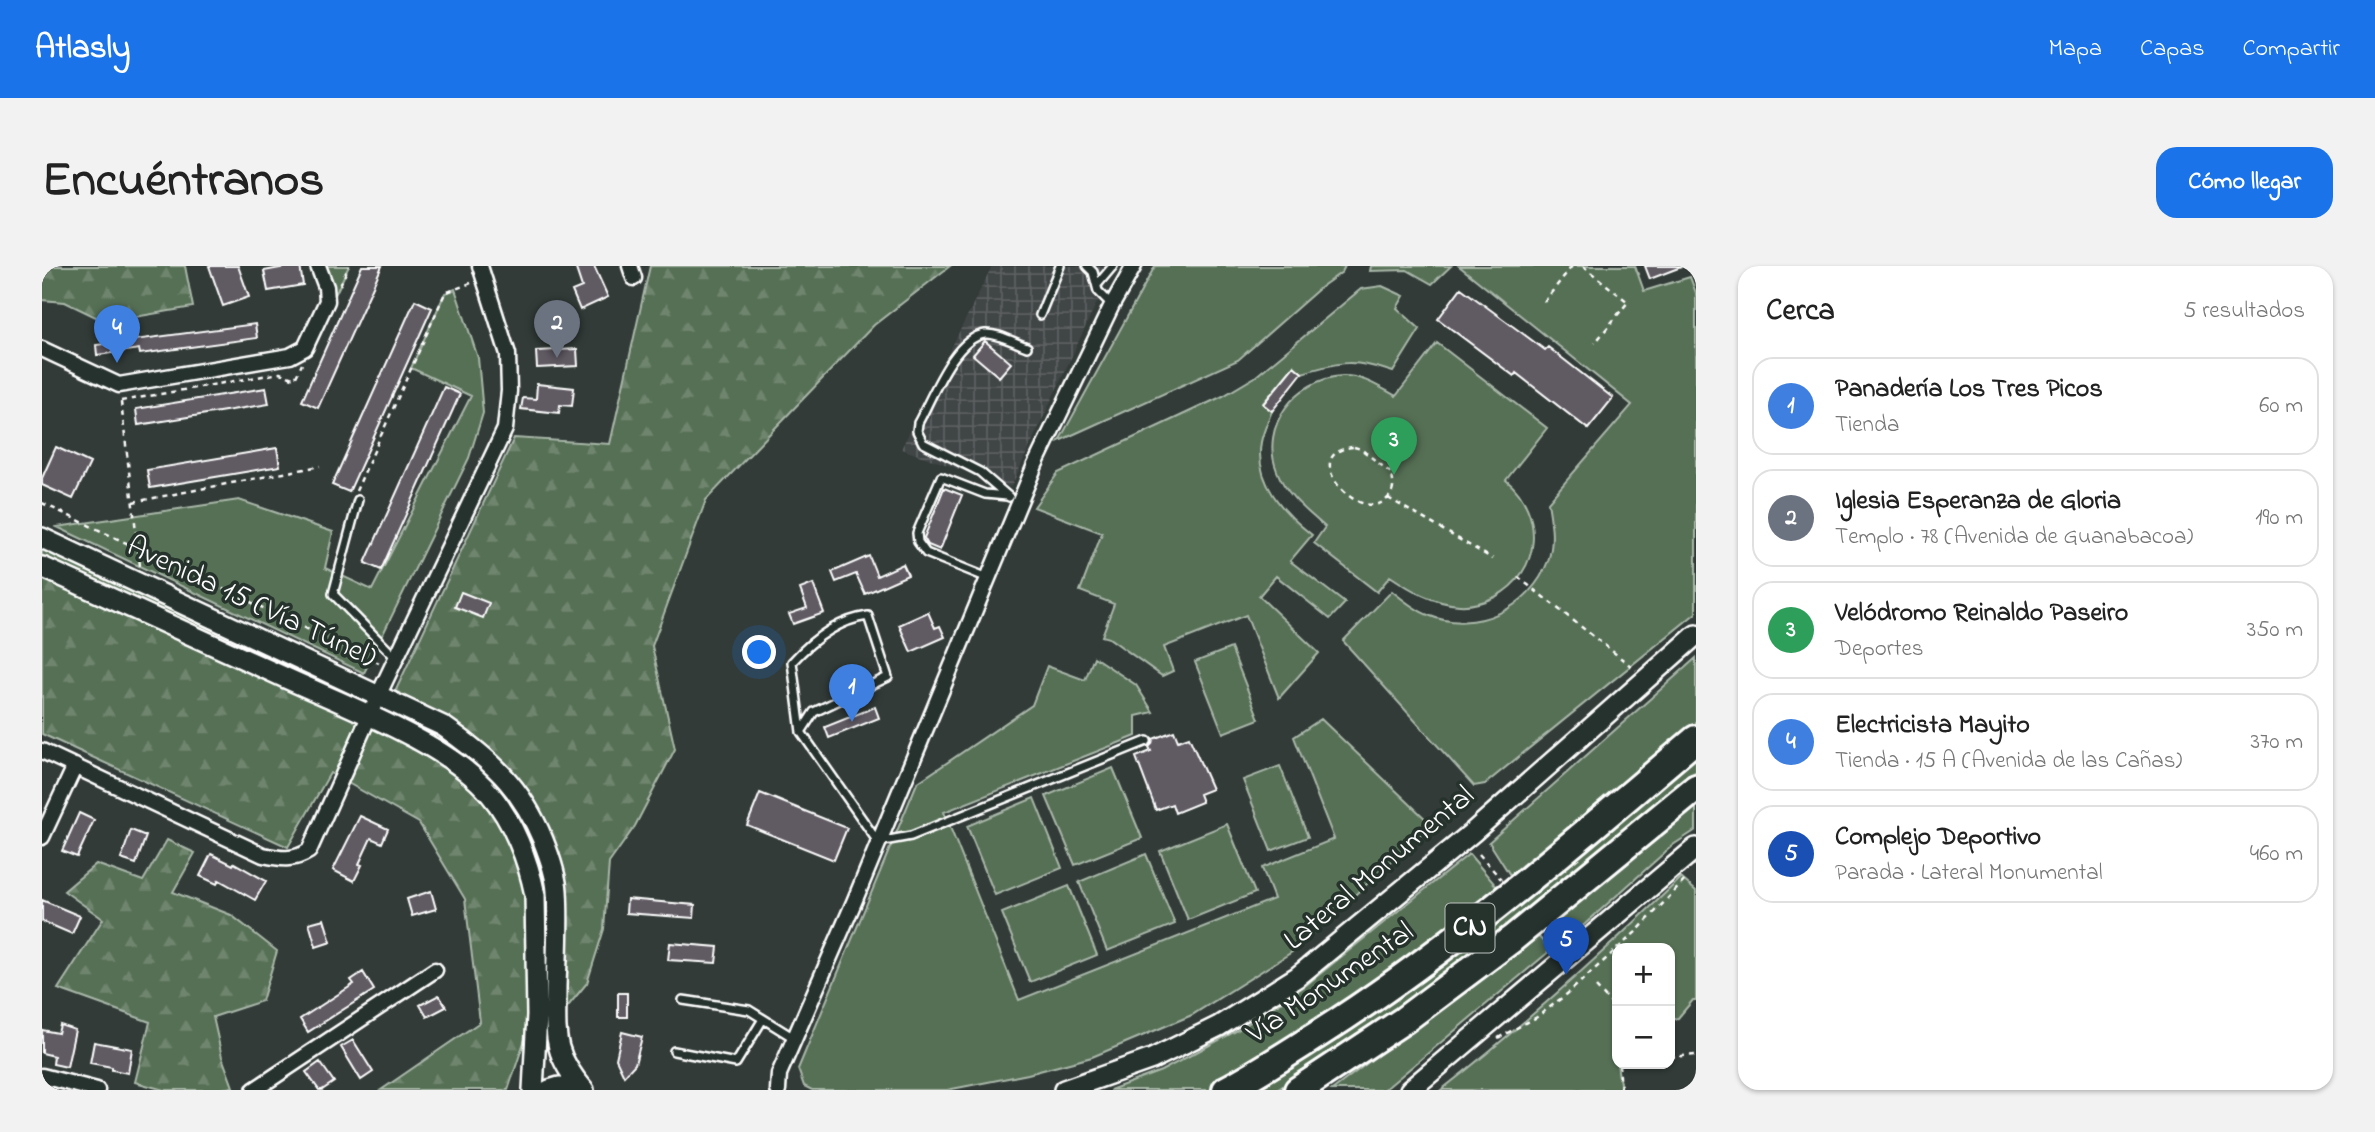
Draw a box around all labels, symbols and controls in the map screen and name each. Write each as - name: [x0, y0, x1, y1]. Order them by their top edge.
- text: Atlasly: [35, 25, 130, 73]
- text: Mapa: [2049, 32, 2102, 67]
- text: Capas: [2140, 32, 2204, 67]
- text: Compartir: [2242, 32, 2340, 67]
- text: Encuéntranos: [42, 146, 324, 218]
- button: Cómo llegar: [2156, 147, 2333, 218]
- text: Cerca: [1766, 290, 1835, 334]
- text: 5 resultados: [2183, 295, 2305, 328]
- pin: 2: [534, 300, 580, 358]
- pin: 4: [94, 305, 140, 363]
- text: Panadería Los Tres Picos: [1835, 371, 2103, 409]
- text: 1: [1787, 390, 1795, 423]
- text: 60 m: [2259, 390, 2303, 423]
- text: Tienda: [1835, 409, 1899, 442]
- pin: 3: [1371, 417, 1417, 475]
- text: Iglesia Esperanza de Gloria: [1835, 483, 2121, 521]
- text: 2: [1785, 502, 1797, 535]
- text: 190 m: [2255, 502, 2303, 535]
- text: Templo · 78 (Avenida de Guanabacoa): [1835, 521, 2193, 554]
- street label: Avenida 15 (Vía Túnel): [119, 526, 383, 680]
- text: Velódromo Reinaldo Paseiro: [1835, 595, 2128, 633]
- text: 3: [1786, 614, 1796, 647]
- text: 350 m: [2247, 614, 2303, 647]
- text: Deportes: [1835, 633, 1924, 666]
- your location: [742, 635, 776, 669]
- pin: 1: [829, 664, 875, 722]
- text: Electricista Mayito: [1835, 707, 2030, 745]
- text: 4: [1786, 726, 1796, 759]
- text: 370 m: [2250, 726, 2303, 759]
- text: Tienda · 15 A (Avenida de las Cañas): [1835, 745, 2182, 778]
- street label: Lateral Monumental: [1275, 776, 1485, 962]
- text: Complejo Deportivo: [1835, 819, 2041, 857]
- text: 5: [1784, 838, 1798, 871]
- text: 460 m: [2250, 838, 2303, 871]
- text: Parada · Lateral Monumental: [1835, 857, 2103, 890]
- road number: CN: [1446, 904, 1494, 952]
- street label: Vía Monumental: [1238, 912, 1423, 1057]
- pin: 5: [1543, 917, 1589, 975]
- map controls: [1612, 943, 1675, 1069]
- button: +: [1612, 943, 1675, 1006]
- button: −: [1612, 1006, 1675, 1069]

